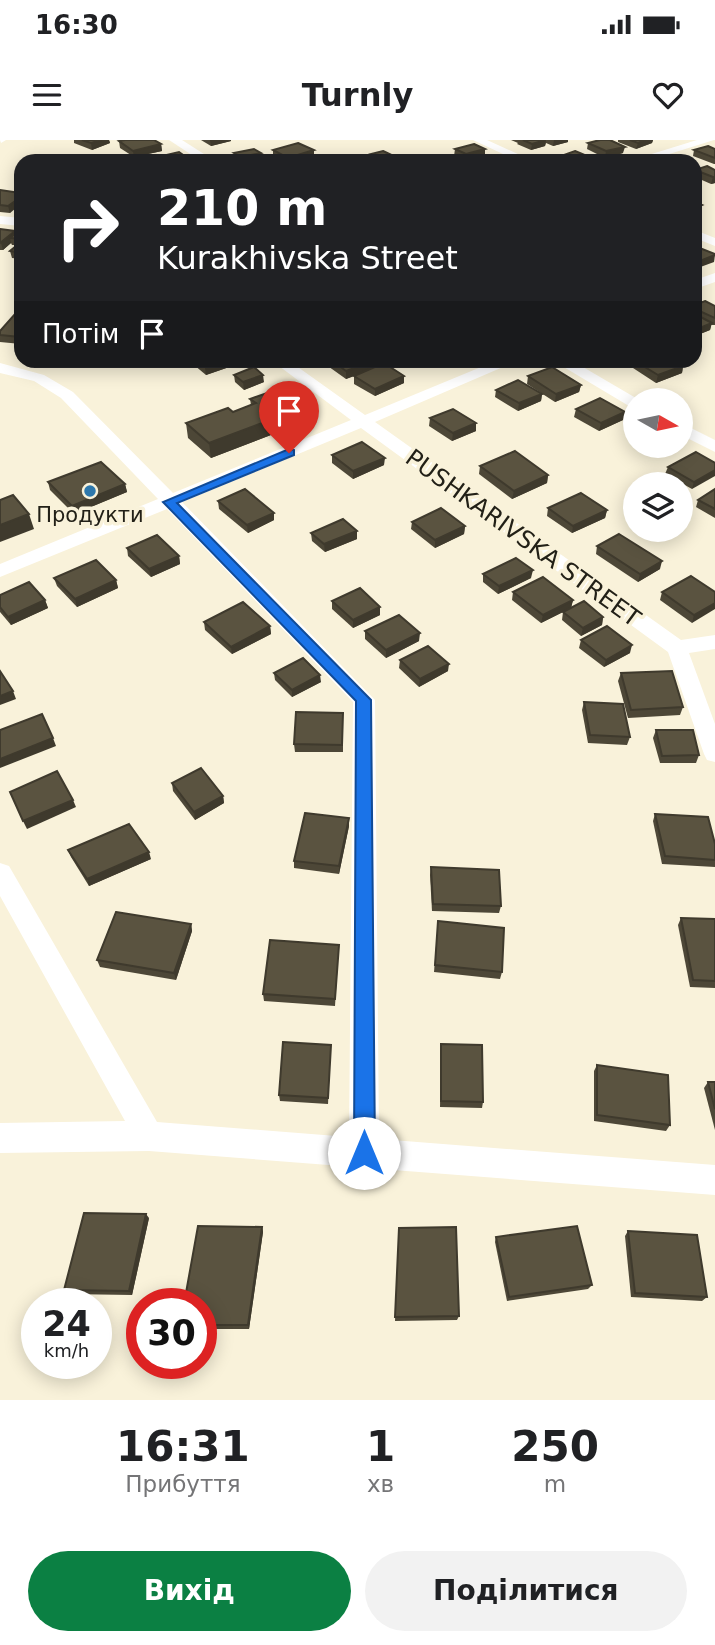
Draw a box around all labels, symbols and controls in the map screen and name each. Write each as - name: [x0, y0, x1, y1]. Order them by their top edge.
- text: 16:30: [35, 10, 118, 40]
- icon: menu: [28, 76, 66, 114]
- text: Turnly: [302, 76, 413, 114]
- icon: heart: [649, 76, 687, 114]
- text: 210 m: [157, 180, 327, 237]
- icon: right: [42, 182, 133, 273]
- text: Kurakhivska Street: [157, 239, 458, 277]
- icon: arrive: [133, 315, 171, 353]
- text: Потім: [42, 319, 119, 349]
- pin: [259, 381, 319, 453]
- north arrow: [623, 388, 693, 458]
- map controls: [623, 388, 693, 542]
- icon: arrive: [270, 392, 308, 430]
- street label: PUSHKARIVSKA STREET: [400, 443, 646, 633]
- button: layers: [623, 472, 693, 542]
- marker: Продукти: [82, 483, 98, 499]
- place label: Продукти: [36, 503, 144, 527]
- position arrow: [327, 1116, 401, 1190]
- speed limit sign: 30: [126, 1288, 217, 1379]
- text: 24: [42, 1304, 91, 1344]
- text: km/h: [44, 1340, 89, 1361]
- text: 16:31: [116, 1422, 250, 1471]
- text: 1: [366, 1422, 395, 1471]
- text: 250: [511, 1422, 599, 1471]
- text: Прибуття: [125, 1471, 241, 1497]
- text: хв: [367, 1471, 394, 1497]
- text: m: [544, 1471, 566, 1497]
- button: Вихід: [28, 1551, 351, 1631]
- button: Поділитися: [365, 1551, 687, 1631]

